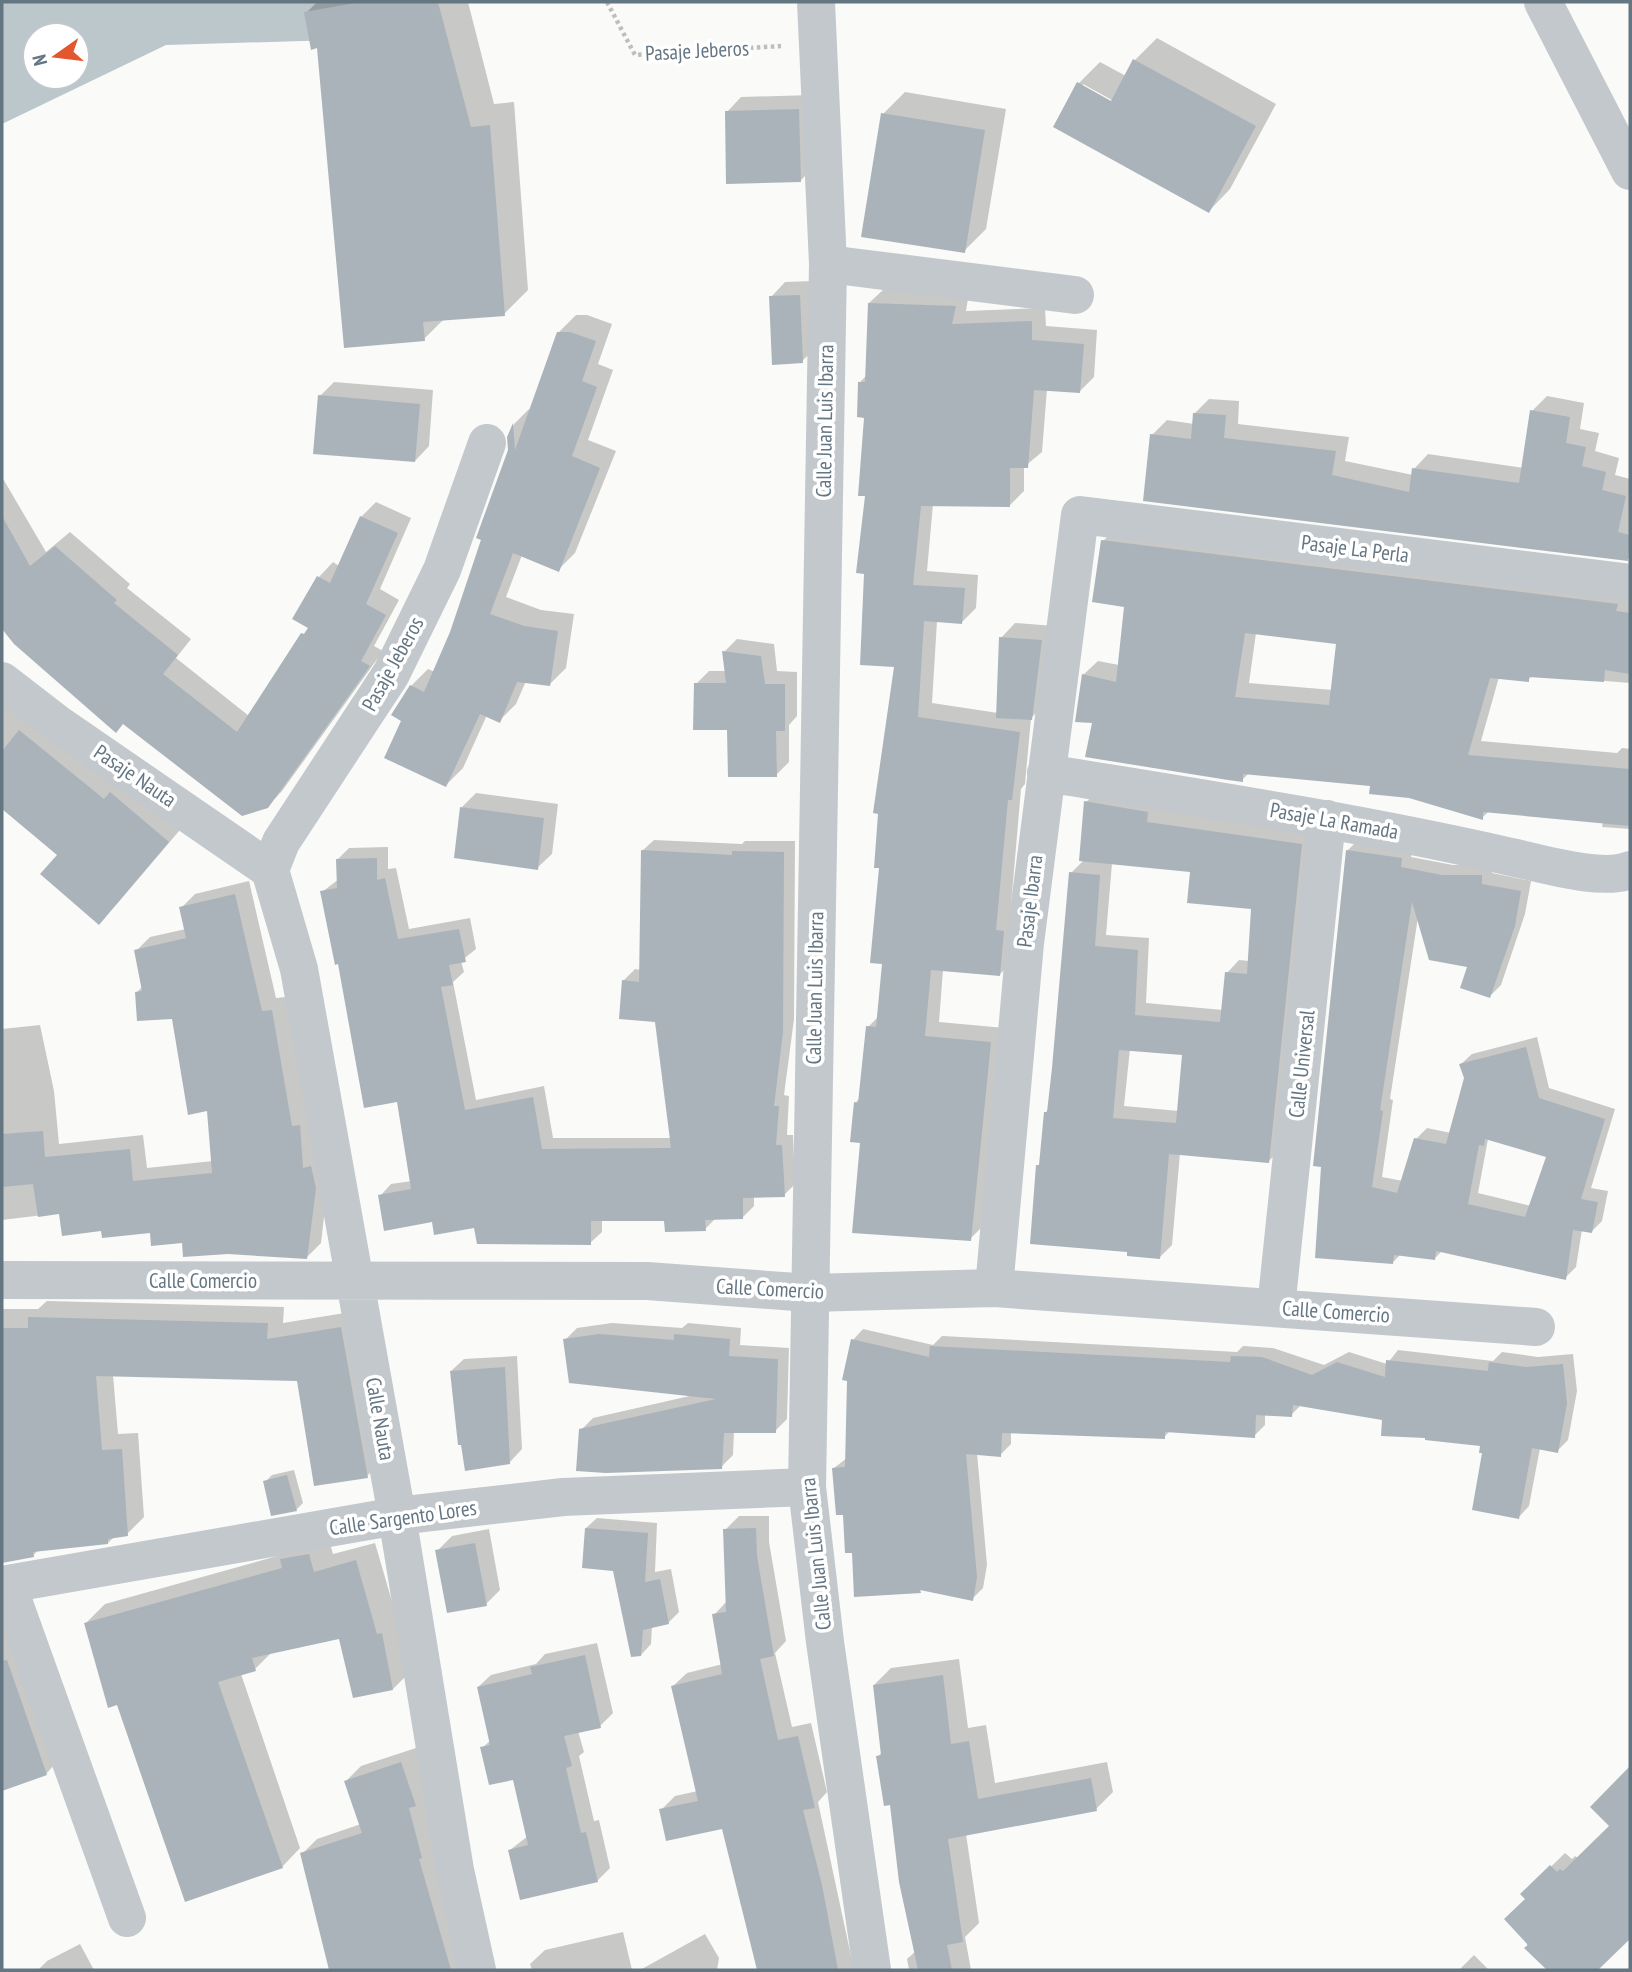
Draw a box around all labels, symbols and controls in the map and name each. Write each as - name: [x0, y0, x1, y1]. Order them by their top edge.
- north arrow: [21, 21, 91, 91]
- street label: Pasaje Jeberos: [644, 34, 750, 67]
- text: N: [27, 52, 52, 68]
- street label: Calle Juan Luis Ibarra: [810, 344, 839, 498]
- street label: Pasaje La Perla: [1300, 529, 1410, 569]
- street label: Pasaje Jeberos: [356, 612, 430, 716]
- street label: Pasaje Nauta: [89, 738, 182, 813]
- street label: Pasaje La Ramada: [1268, 796, 1400, 845]
- street label: Pasaje Ibarra: [1010, 853, 1049, 949]
- street label: Calle Juan Luis Ibarra: [800, 911, 829, 1065]
- street label: Calle Universal: [1282, 1009, 1321, 1119]
- street label: Calle Comercio: [149, 1267, 257, 1294]
- street label: Calle Comercio: [715, 1272, 825, 1305]
- street label: Calle Comercio: [1281, 1294, 1391, 1329]
- street label: Calle Nauta: [360, 1375, 401, 1462]
- street label: Calle Juan Luis Ibarra: [794, 1477, 837, 1631]
- street label: Calle Sargento Lores: [328, 1494, 478, 1541]

